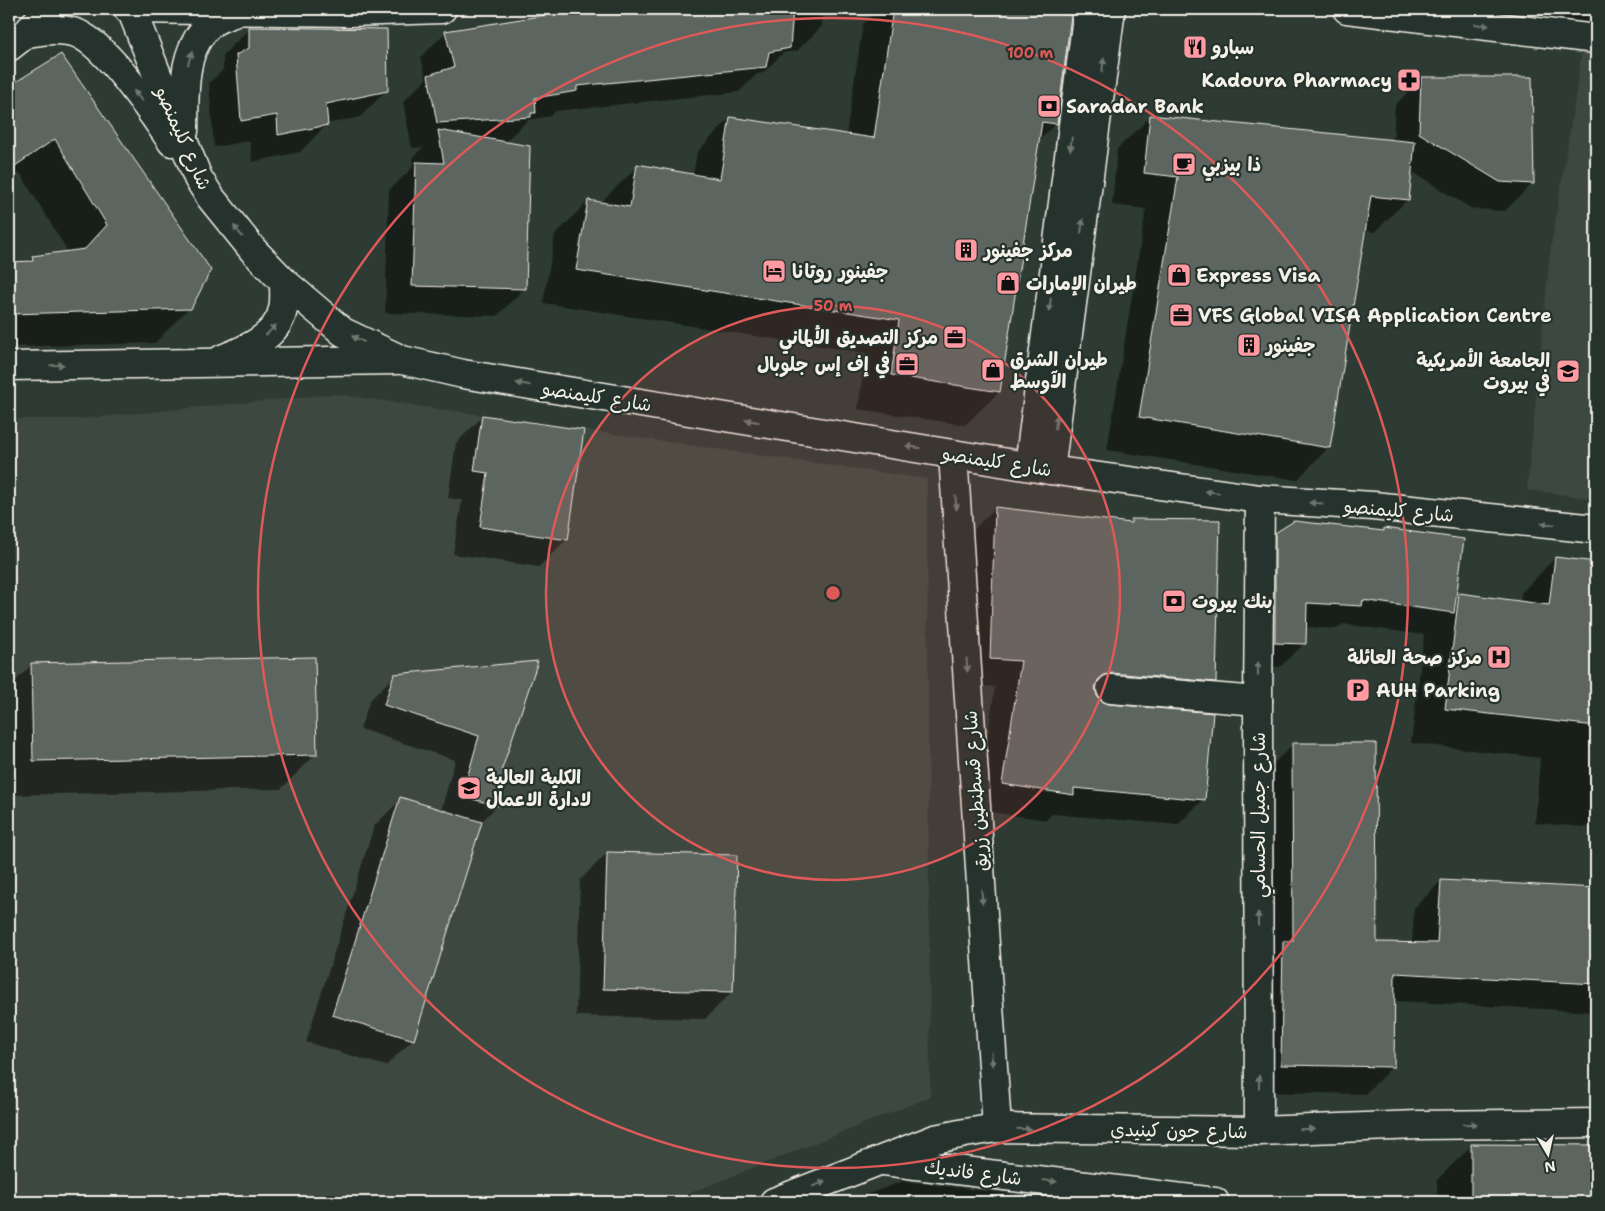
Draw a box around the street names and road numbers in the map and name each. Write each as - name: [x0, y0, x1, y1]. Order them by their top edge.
- street label: شارع كليمنصو: [148, 82, 217, 194]
- street label: شارع كليمنصو: [539, 375, 653, 418]
- street label: شارع كليمنصو: [939, 440, 1053, 483]
- street label: شارع كليمنصو: [1342, 493, 1455, 529]
- street label: شارع قسطنطين زريق: [957, 710, 995, 872]
- street label: شارع جميل الحسامي: [1246, 732, 1275, 898]
- street label: شارع جون كينيدي: [1110, 1117, 1248, 1146]
- street label: شارع فانديك: [923, 1154, 1023, 1192]

